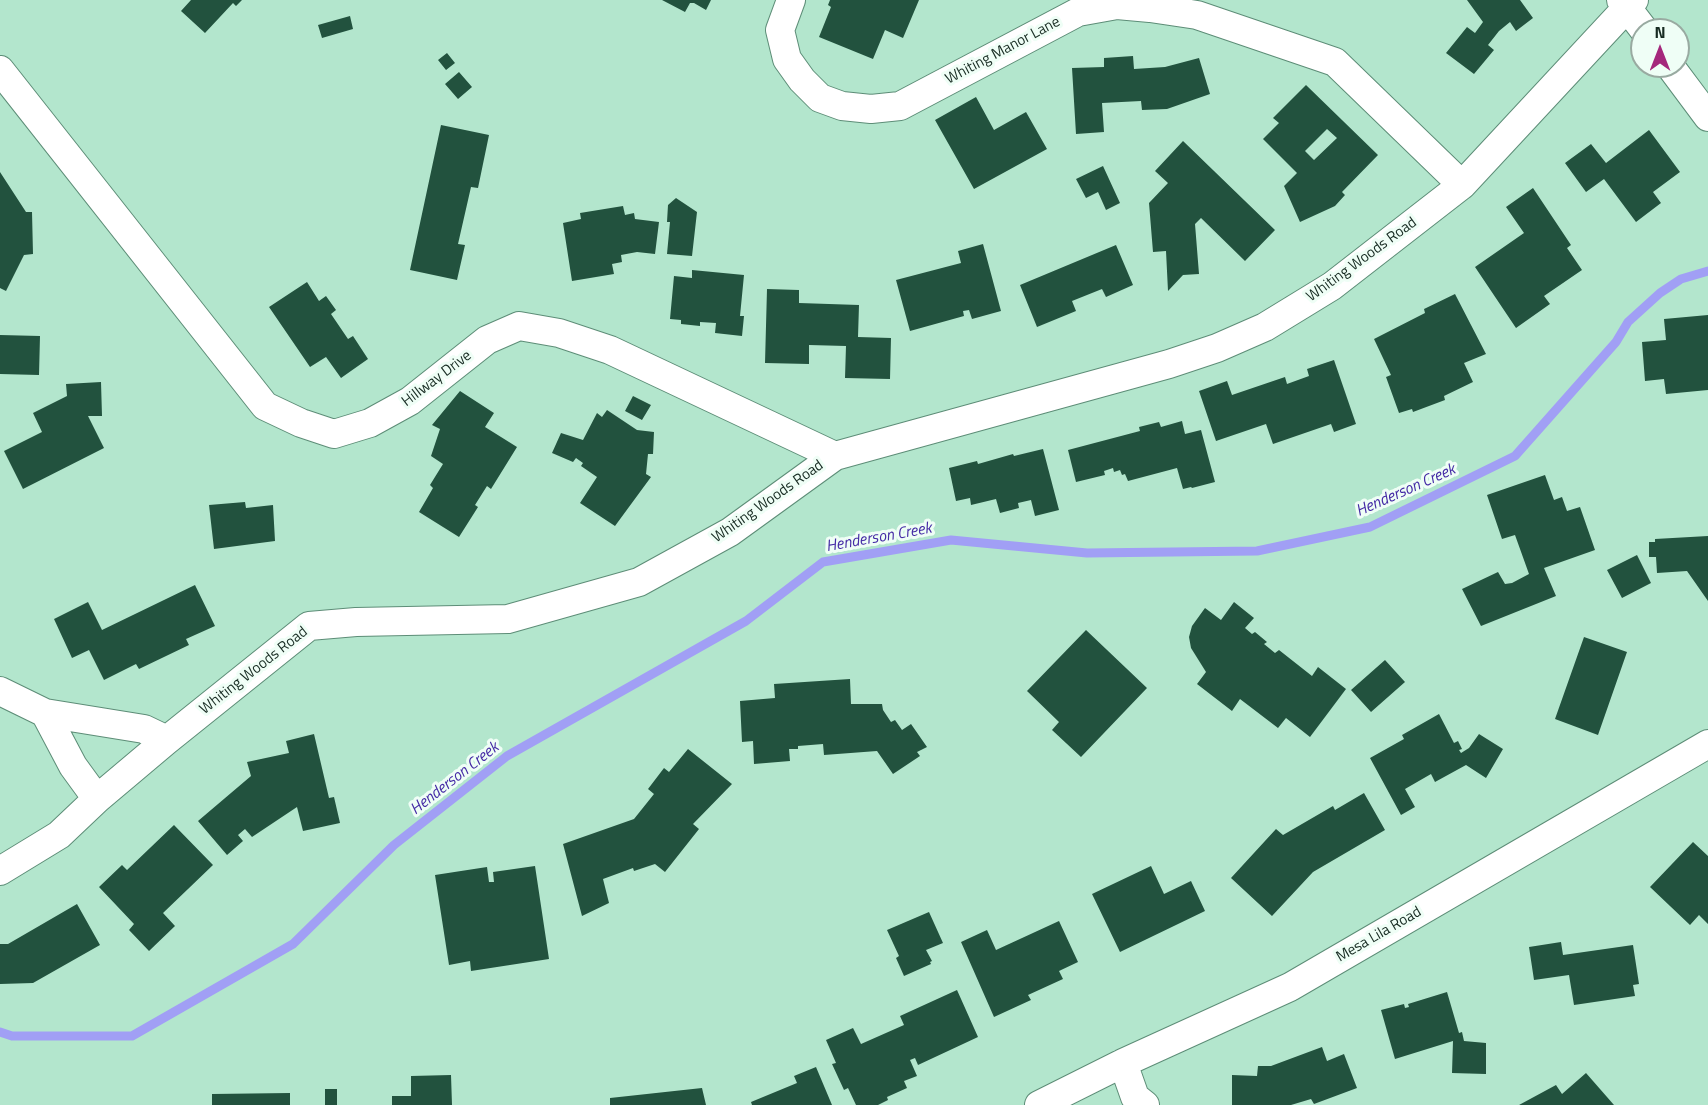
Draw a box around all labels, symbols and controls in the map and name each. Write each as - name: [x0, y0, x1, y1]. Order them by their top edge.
- street label: Whiting Manor Lane: [943, 13, 1063, 89]
- north arrow: [1630, 18, 1690, 78]
- text: N: [1654, 20, 1666, 44]
- street label: Whiting Woods Road: [1303, 214, 1421, 306]
- street label: Hillway Drive: [399, 347, 475, 411]
- street label: Whiting Woods Road: [709, 457, 827, 547]
- water label: Henderson Creek: [1353, 461, 1459, 521]
- water label: Henderson Creek: [825, 519, 933, 557]
- street label: Whiting Woods Road: [197, 623, 311, 719]
- water label: Henderson Creek: [407, 739, 503, 819]
- street label: Mesa Lila Road: [1333, 903, 1425, 967]

